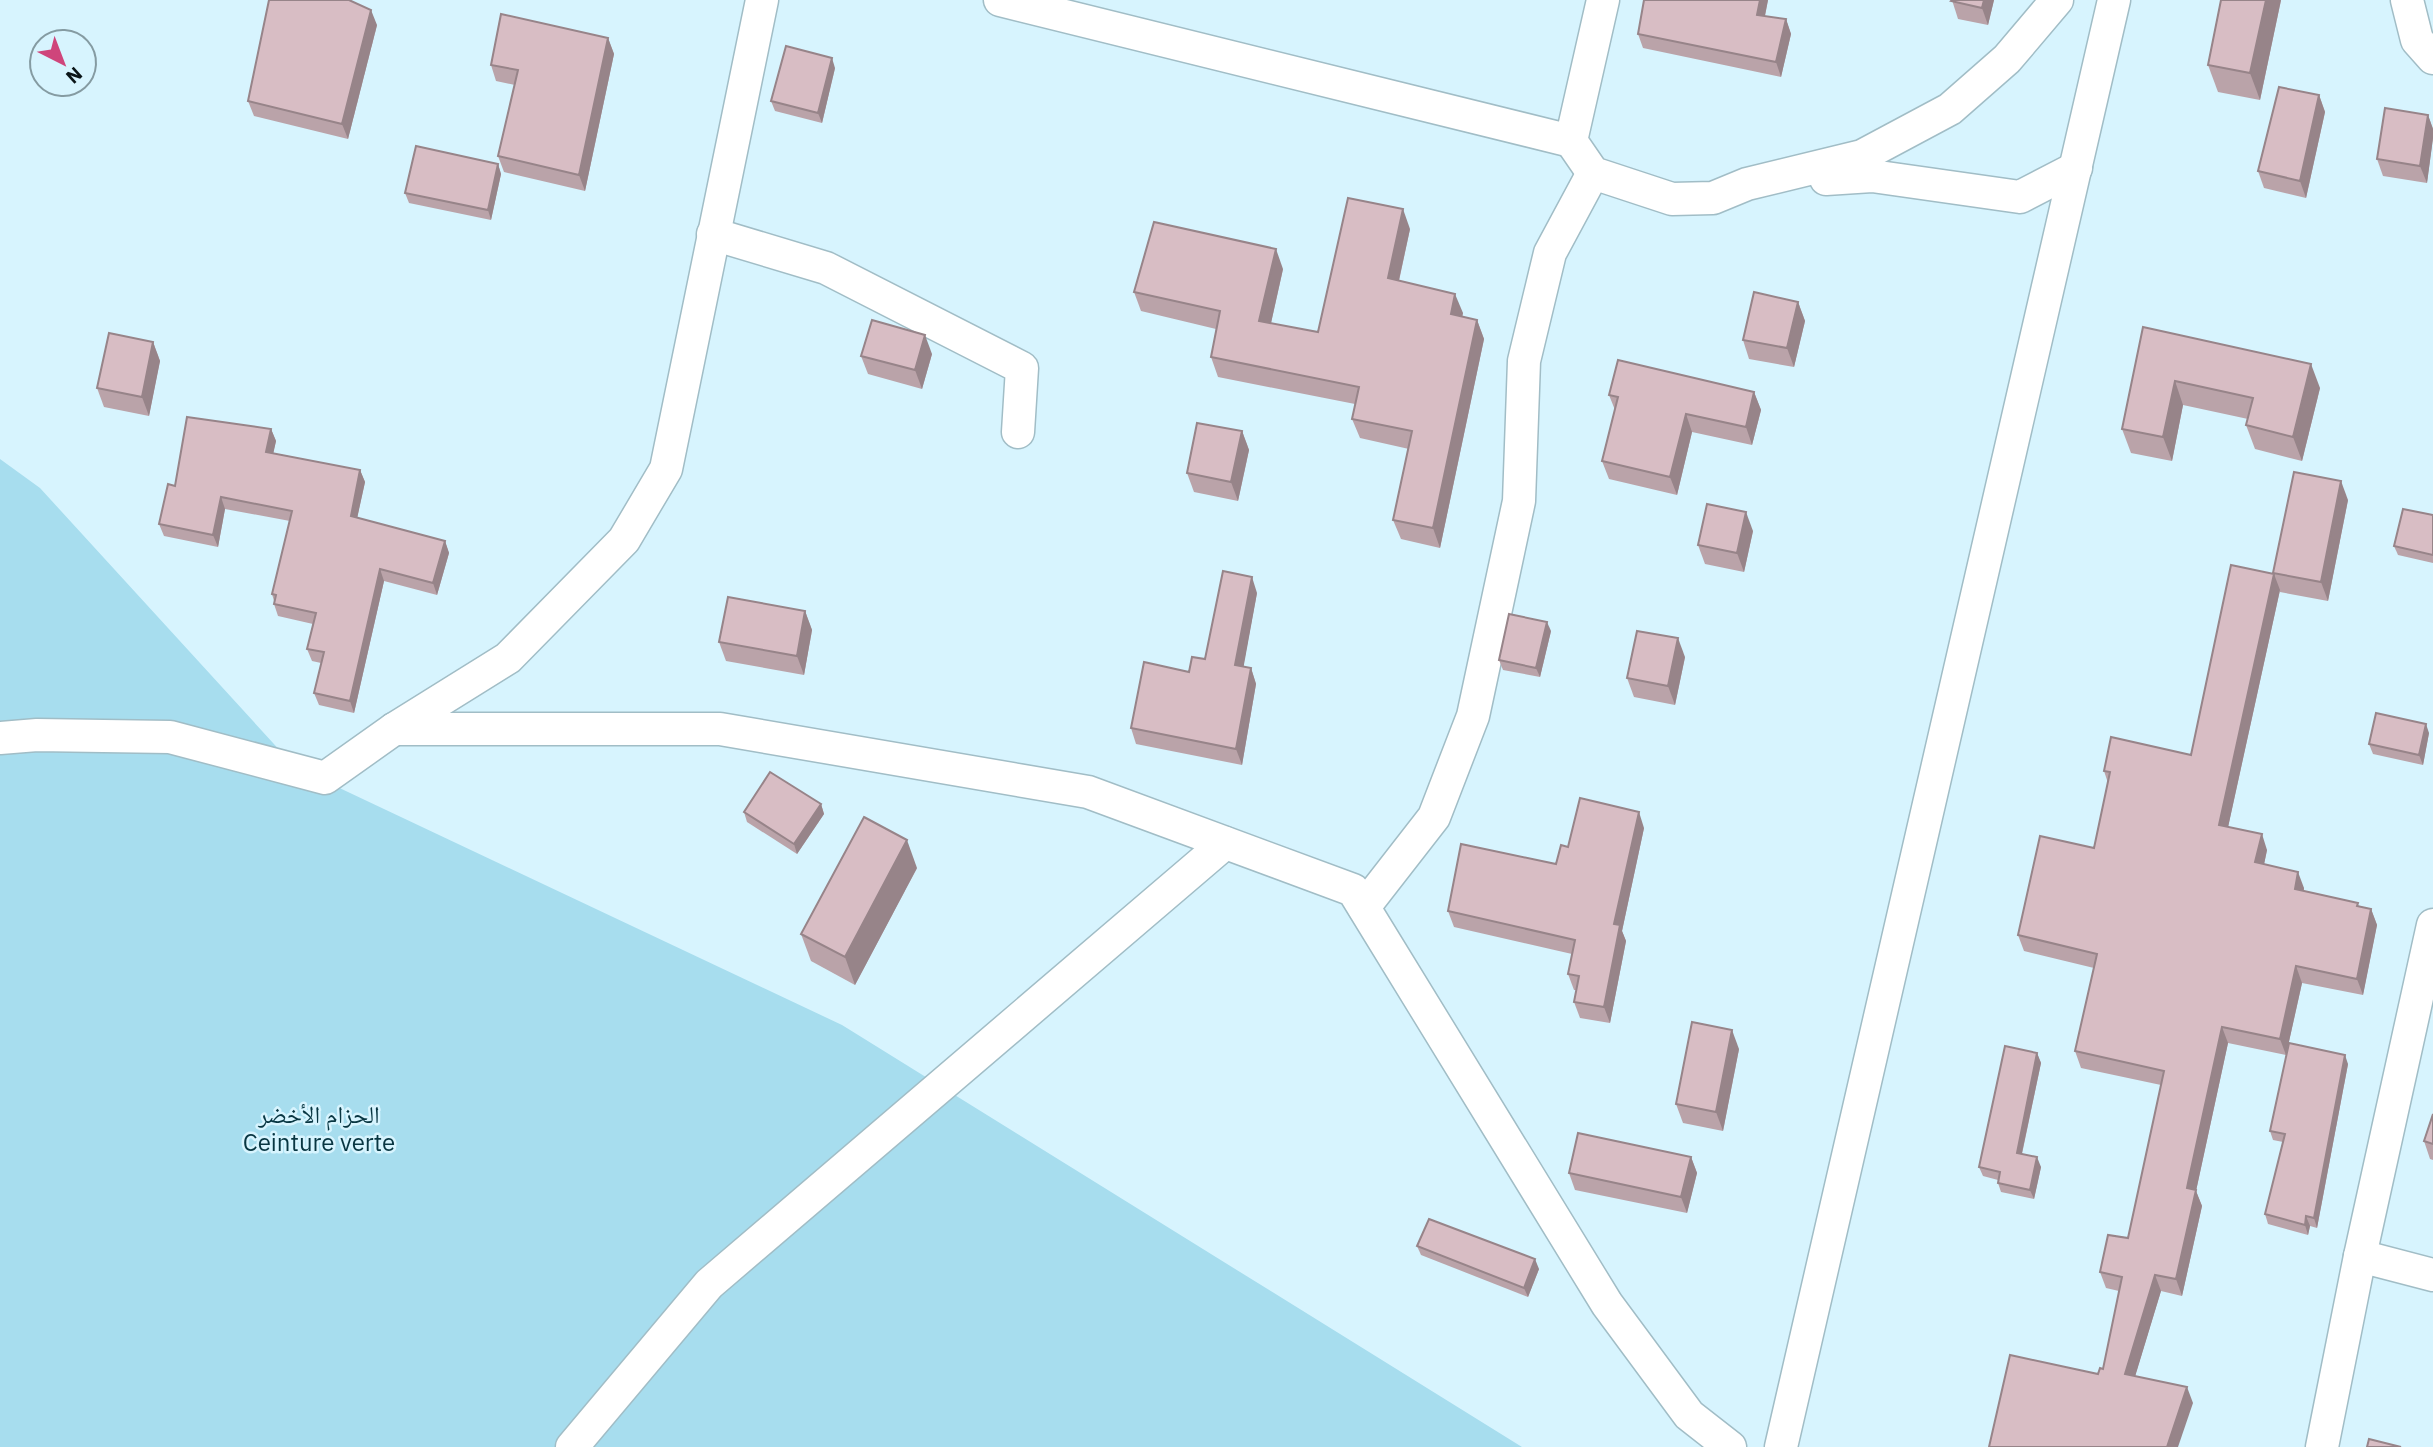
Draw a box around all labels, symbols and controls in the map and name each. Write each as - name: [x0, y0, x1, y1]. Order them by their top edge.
- north arrow: [28, 28, 98, 98]
- text: N: [61, 62, 88, 89]
- park label: الحزام الأخضر Ceinture verte: [243, 1098, 395, 1158]

